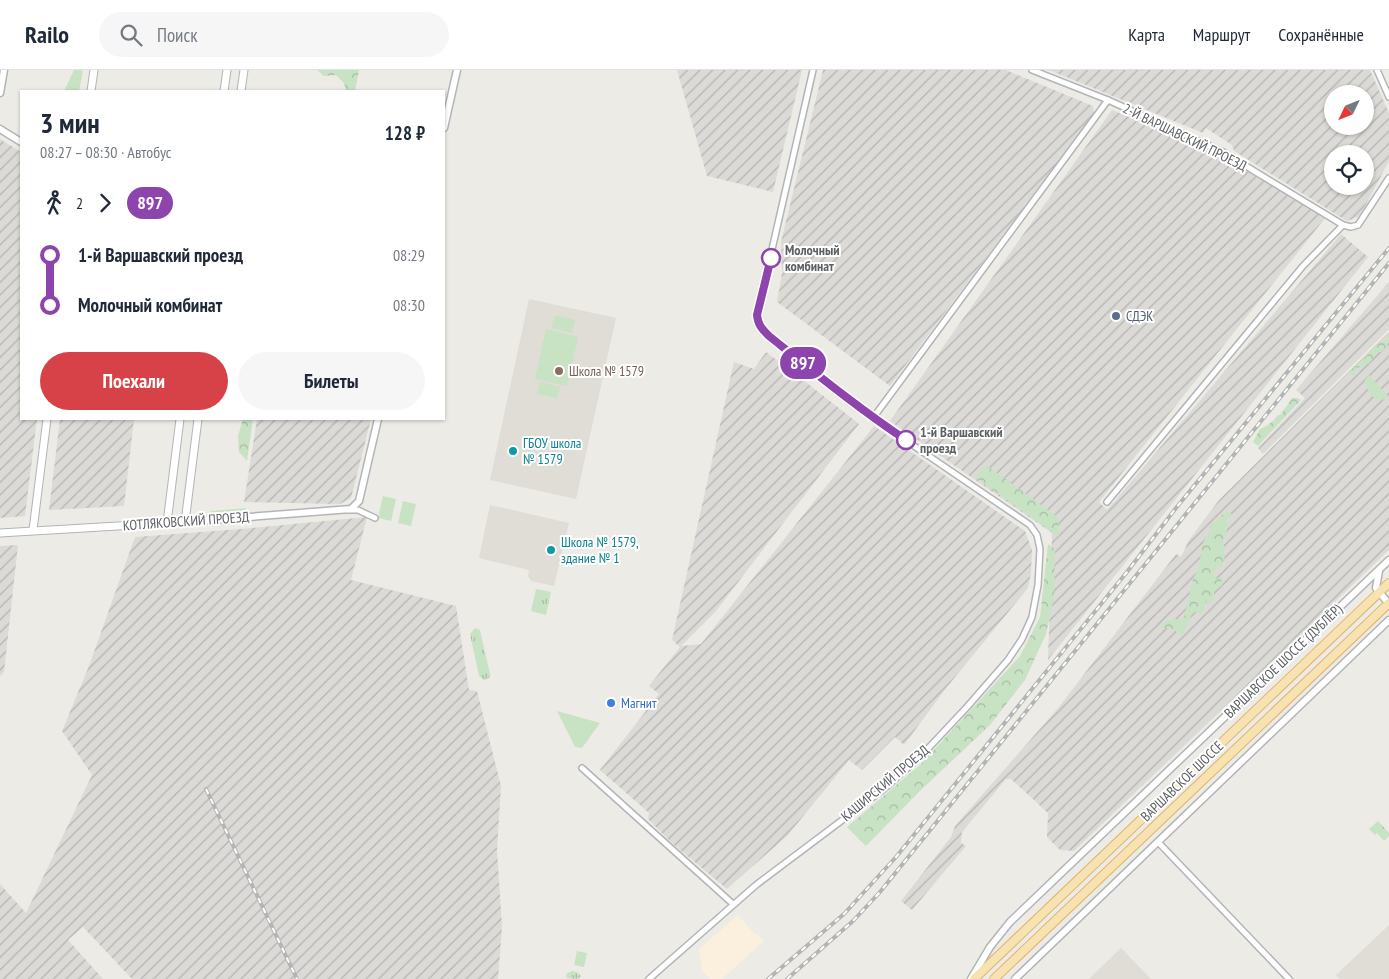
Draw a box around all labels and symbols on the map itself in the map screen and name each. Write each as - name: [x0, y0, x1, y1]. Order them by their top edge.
- north arrow: [1324, 85, 1374, 135]
- street label: 2-Й ВАРШАВСКИЙ ПРОЕЗД: [1120, 99, 1250, 175]
- place label: Молочный комбинат: [785, 241, 839, 275]
- marker: Молочный комбинат: [761, 248, 781, 268]
- place label: СДЭК: [1126, 307, 1153, 325]
- marker: СДЭК: [1110, 310, 1122, 322]
- line badge: 897: [774, 347, 832, 379]
- place label: Школа № 1579: [569, 362, 644, 380]
- marker: Школа № 1579: [553, 365, 565, 377]
- place label: 1-й Варшавский проезд: [920, 423, 1003, 457]
- marker: 1-й Варшавский проезд: [896, 430, 916, 450]
- place label: ГБОУ школа № 1579: [523, 434, 581, 468]
- marker: ГБОУ школа № 1579: [507, 445, 519, 457]
- street label: КОТЛЯКОВСКИЙ ПРОЕЗД: [122, 508, 250, 534]
- place label: Школа № 1579, здание № 1: [561, 533, 639, 567]
- marker: Школа № 1579, здание № 1: [545, 544, 557, 556]
- street label: ВАРШАВСКОЕ ШОССЕ (ДУБЛЁР): [1220, 600, 1346, 722]
- place label: Магнит: [621, 694, 657, 712]
- marker: Магнит: [605, 697, 617, 709]
- street label: ВАРШАВСКОЕ ШОССЕ: [1137, 737, 1227, 825]
- street label: КАШИРСКИЙ ПРОЕЗД: [837, 741, 933, 825]

